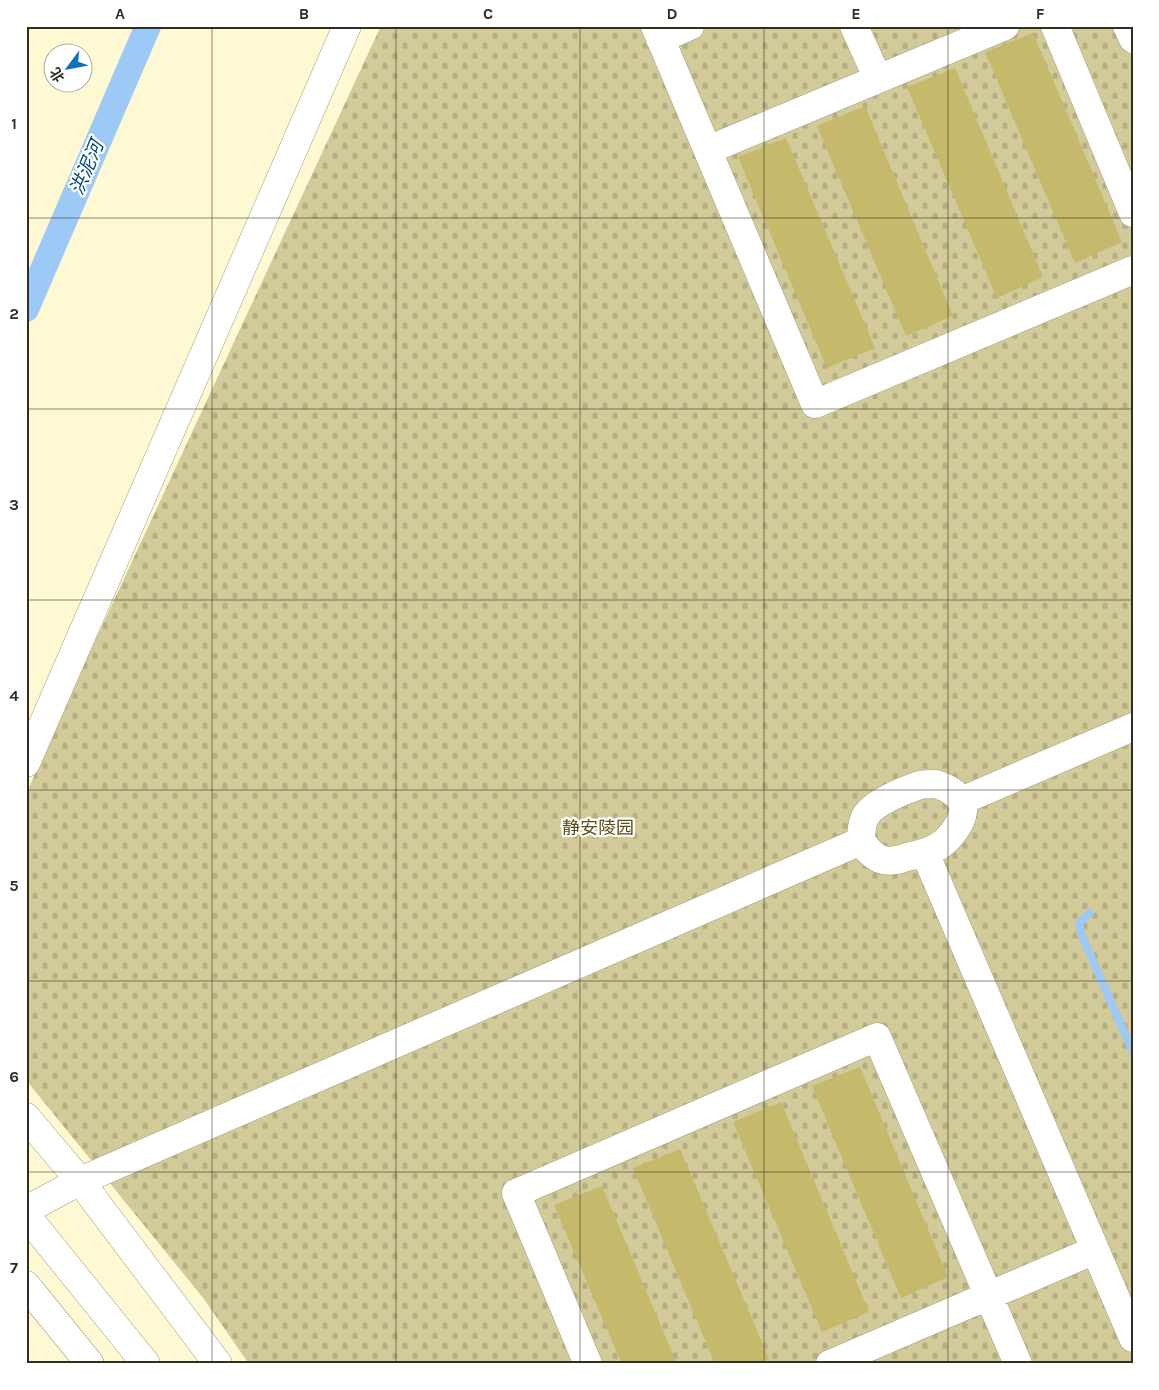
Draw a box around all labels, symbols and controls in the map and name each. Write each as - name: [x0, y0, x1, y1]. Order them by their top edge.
- text: A: [115, 4, 125, 23]
- text: B: [299, 4, 309, 23]
- text: C: [483, 4, 493, 23]
- text: D: [667, 4, 678, 23]
- text: E: [851, 4, 861, 23]
- text: F: [1036, 4, 1045, 23]
- north arrow: [42, 42, 92, 92]
- text: 北: [46, 64, 68, 85]
- text: 1: [11, 114, 17, 133]
- water label: 洪泥河: [66, 134, 110, 199]
- text: 2: [9, 304, 19, 323]
- text: 3: [9, 495, 19, 514]
- text: 4: [9, 686, 19, 705]
- park label: 静安陵园: [562, 817, 634, 839]
- text: 5: [9, 876, 19, 895]
- text: 6: [9, 1067, 19, 1086]
- text: 7: [10, 1258, 18, 1277]

